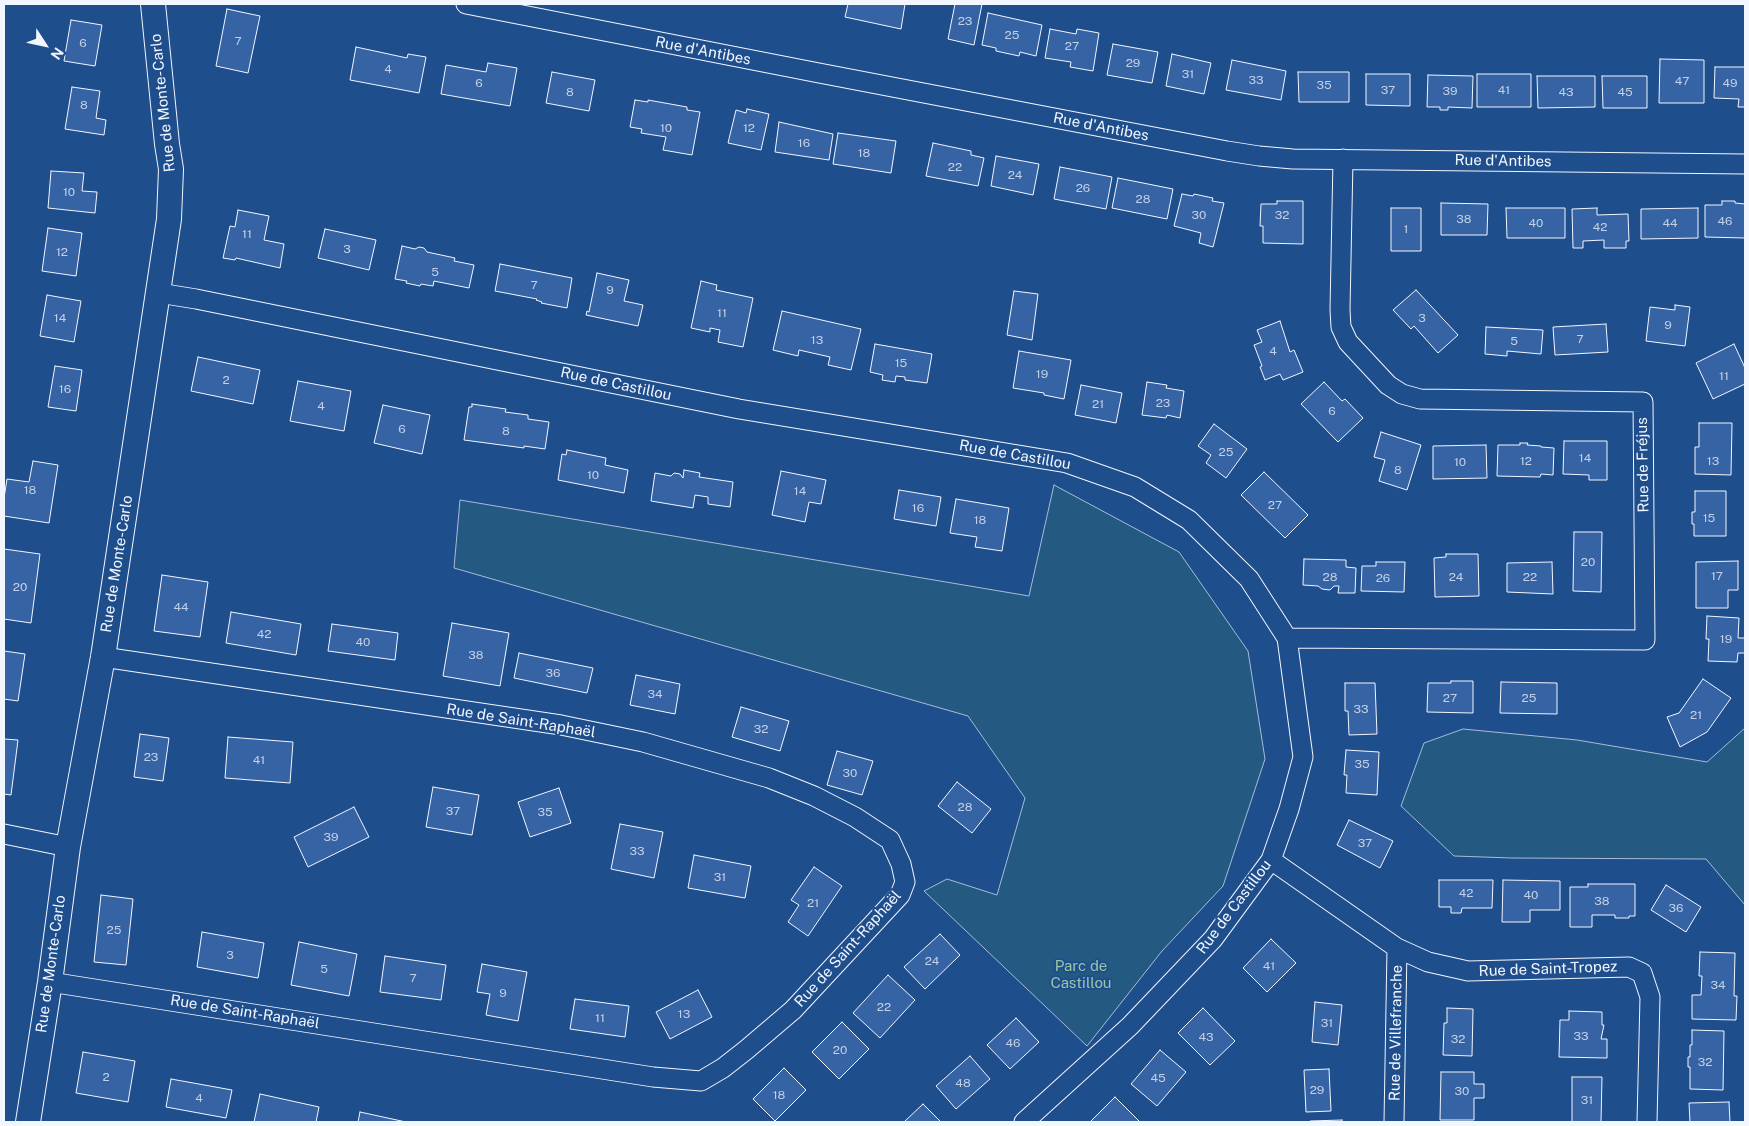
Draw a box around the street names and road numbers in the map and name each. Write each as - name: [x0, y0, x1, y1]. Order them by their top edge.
- street label: Rue de Monte-Carlo: [147, 33, 179, 173]
- street label: Rue d'Antibes: [654, 33, 752, 69]
- street label: Rue d'Antibes: [1052, 109, 1150, 145]
- street label: Rue d'Antibes: [1454, 151, 1552, 171]
- street label: Rue de Castillou: [559, 363, 673, 405]
- street label: Rue de Fréjus: [1633, 417, 1653, 513]
- street label: Rue de Castillou: [958, 436, 1072, 474]
- street label: Rue de Monte-Carlo: [97, 494, 137, 634]
- street label: Rue de Saint-Raphaël: [445, 700, 597, 742]
- street label: Rue de Castillou: [1193, 856, 1275, 958]
- street label: Rue de Saint-Raphaël: [791, 887, 905, 1011]
- street label: Rue de Monte-Carlo: [32, 894, 70, 1034]
- street label: Rue de Saint-Tropez: [1478, 958, 1618, 980]
- street label: Rue de Villefranche: [1386, 965, 1406, 1101]
- street label: Rue de Saint-Raphaël: [169, 991, 321, 1033]

